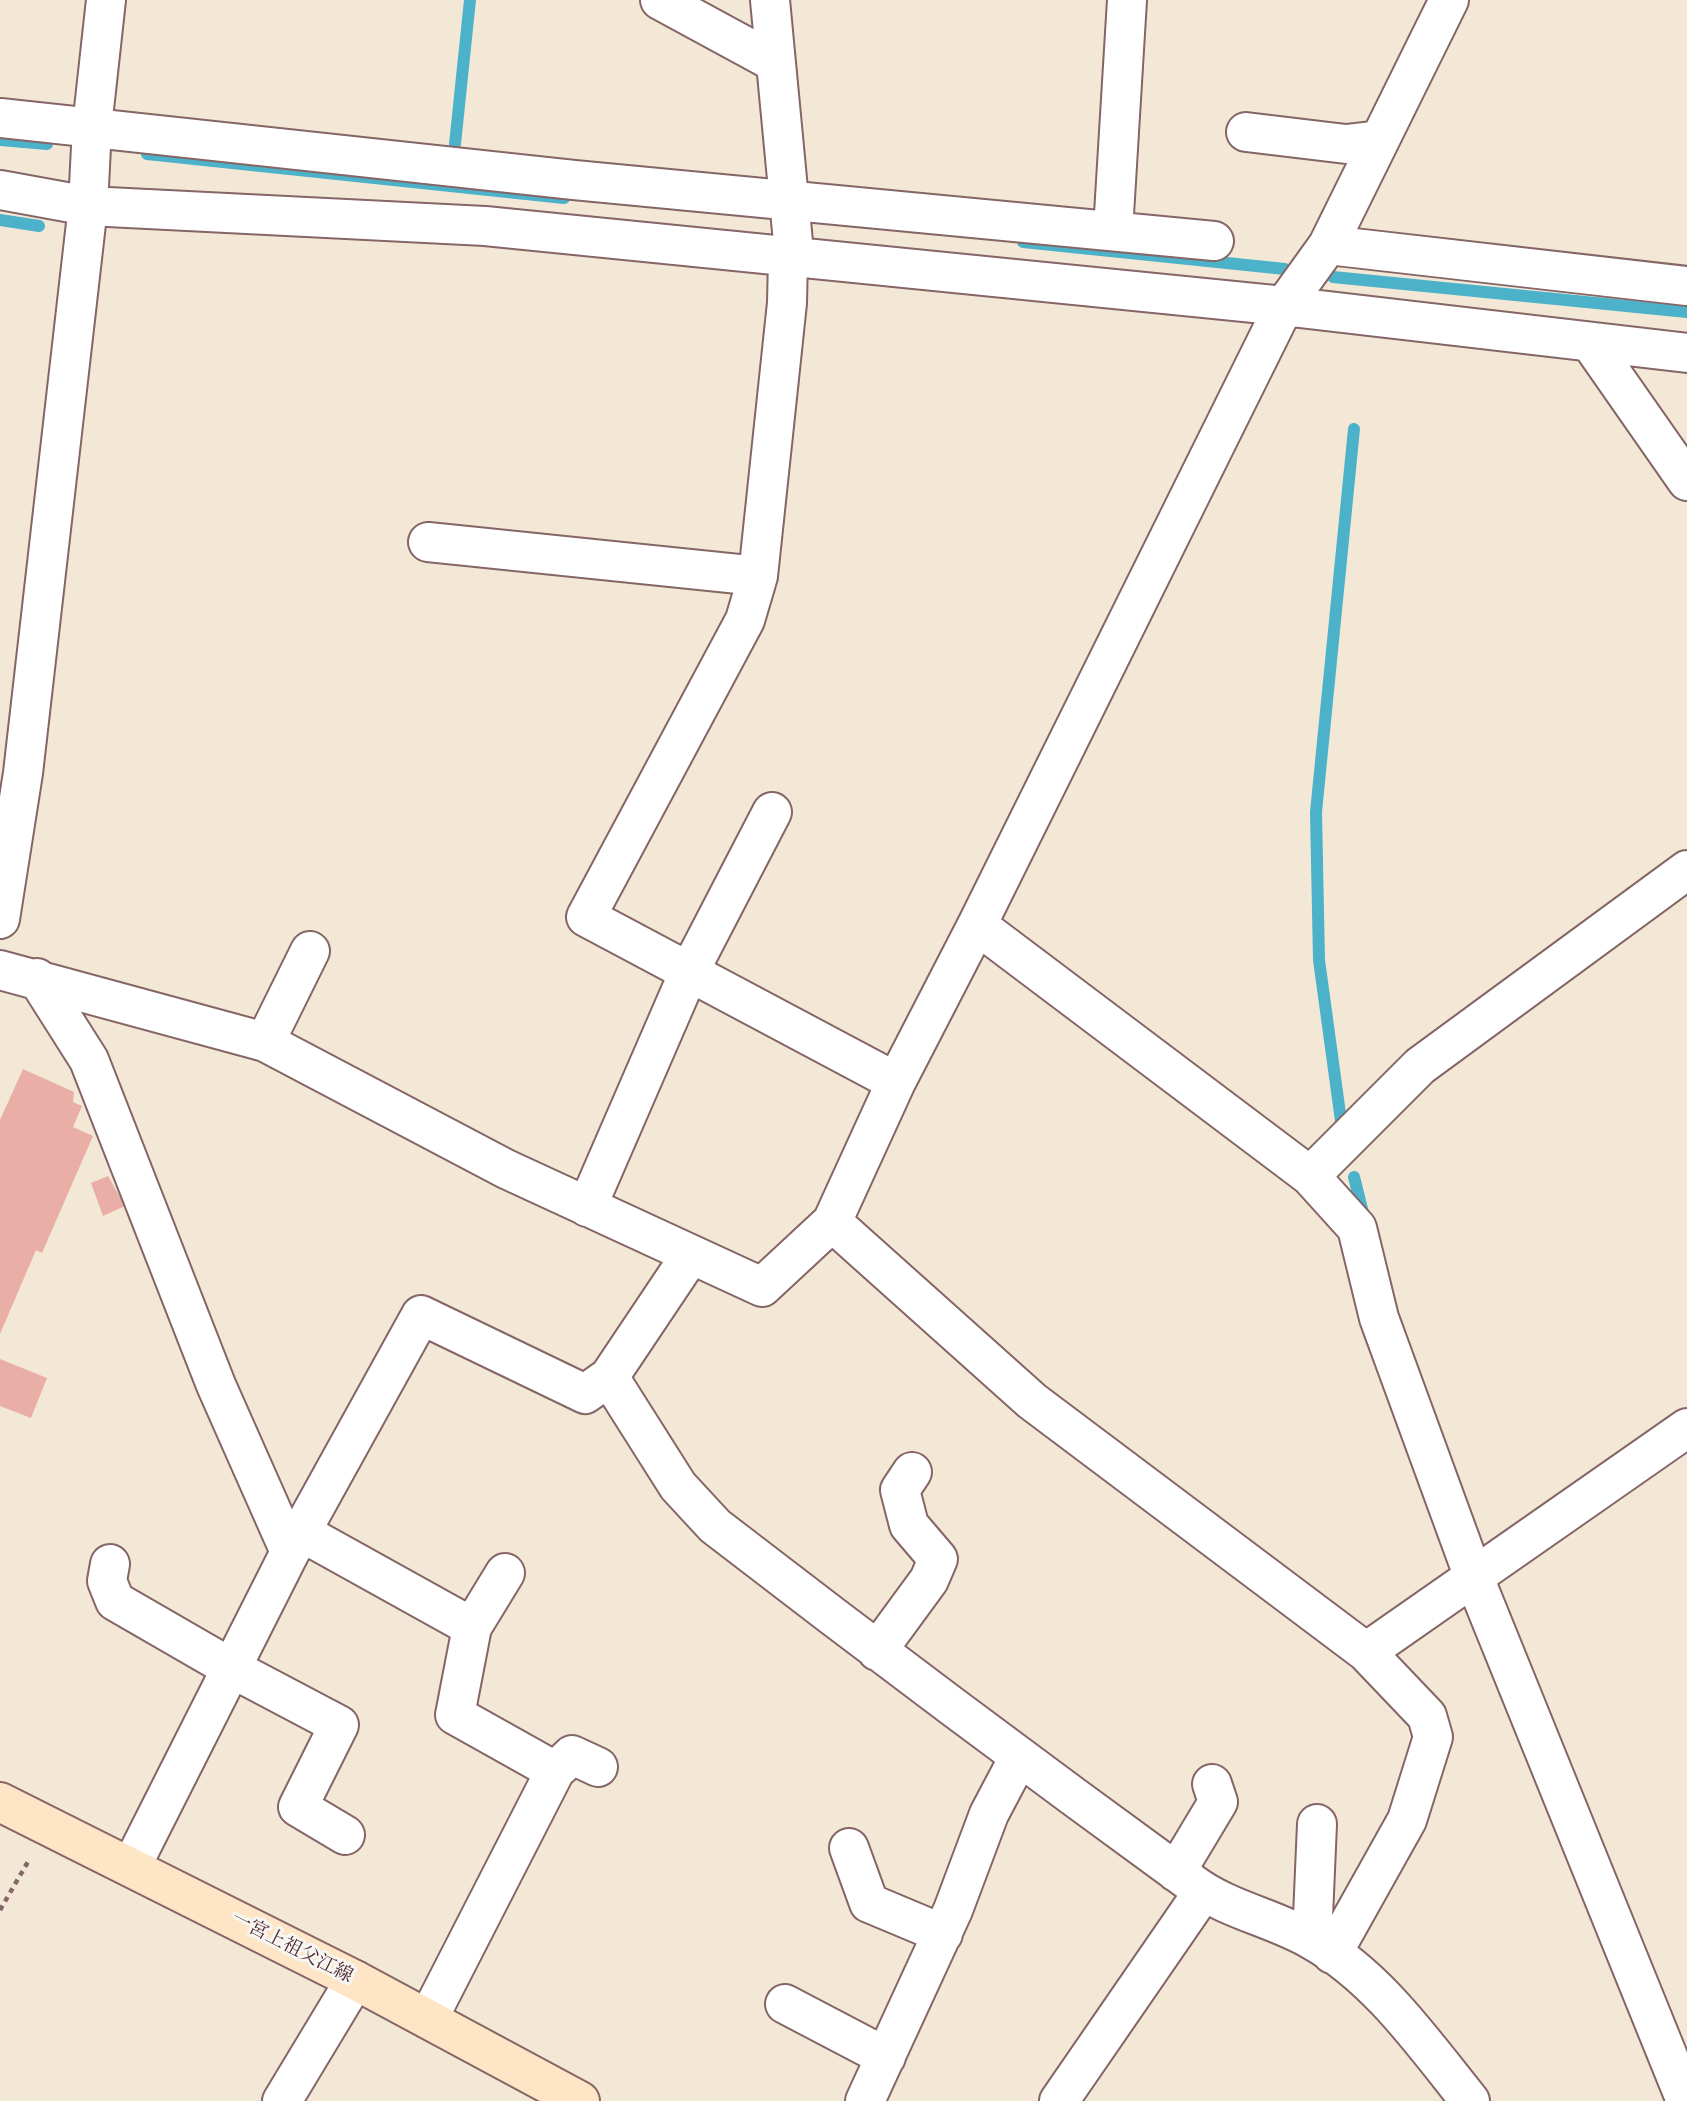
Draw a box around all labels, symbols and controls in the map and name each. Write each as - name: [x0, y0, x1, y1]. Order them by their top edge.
- street label: 一宮上祖父江線: [228, 1908, 356, 1988]

